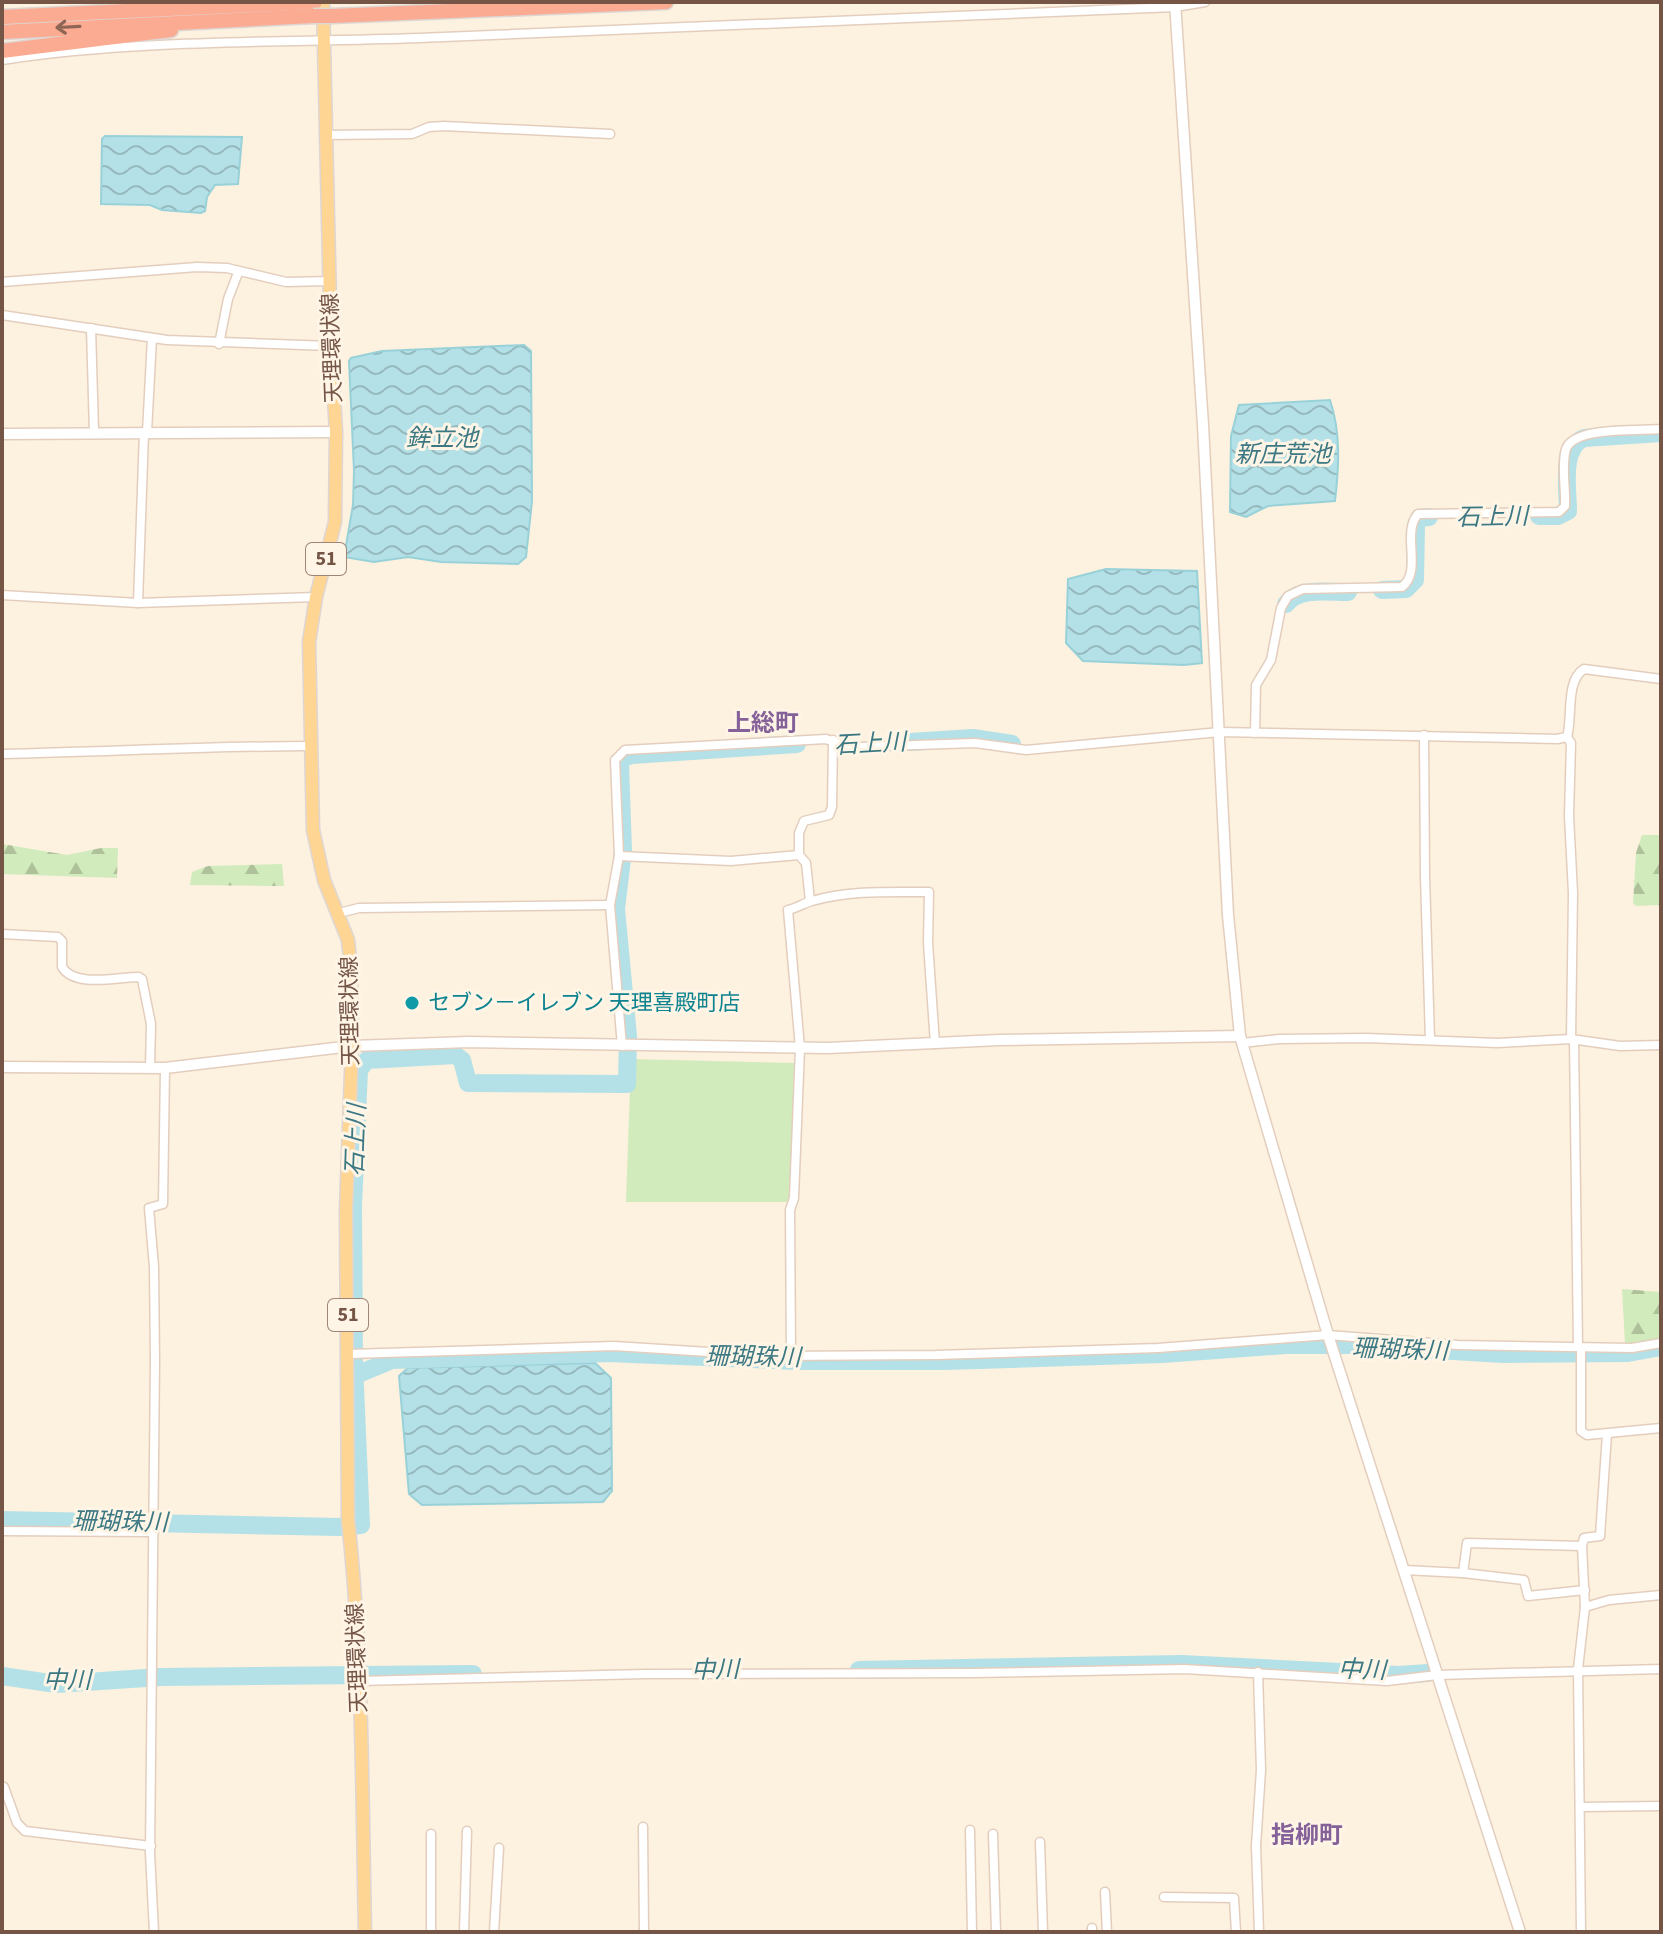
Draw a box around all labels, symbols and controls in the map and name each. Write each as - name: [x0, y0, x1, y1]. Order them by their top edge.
- one-way arrow: [55, 20, 82, 35]
- street label: 天理環状線: [314, 292, 350, 404]
- water label: 鉾立池: [406, 421, 480, 456]
- water label: 新庄荒池: [1235, 437, 1333, 472]
- water label: 石上川: [1456, 499, 1531, 535]
- road number: 51: [306, 543, 346, 575]
- district label: 上総町: [727, 706, 799, 741]
- water label: 石上川: [833, 724, 910, 763]
- street label: 天理環状線: [333, 956, 367, 1066]
- place label: セブン－イレブン 天理喜殿町店: [428, 987, 740, 1019]
- marker: セブン－イレブン 天理喜殿町店: [403, 994, 421, 1012]
- water label: 石上川: [337, 1100, 375, 1177]
- road number: 51: [328, 1299, 368, 1331]
- water label: 珊瑚珠川: [1351, 1331, 1452, 1369]
- water label: 珊瑚珠川: [705, 1339, 804, 1375]
- water label: 珊瑚珠川: [72, 1504, 171, 1540]
- street label: 天理環状線: [339, 1602, 375, 1714]
- water label: 中川: [691, 1652, 742, 1688]
- water label: 中川: [1337, 1652, 1390, 1688]
- water label: 中川: [43, 1663, 94, 1698]
- district label: 指柳町: [1271, 1818, 1343, 1853]

